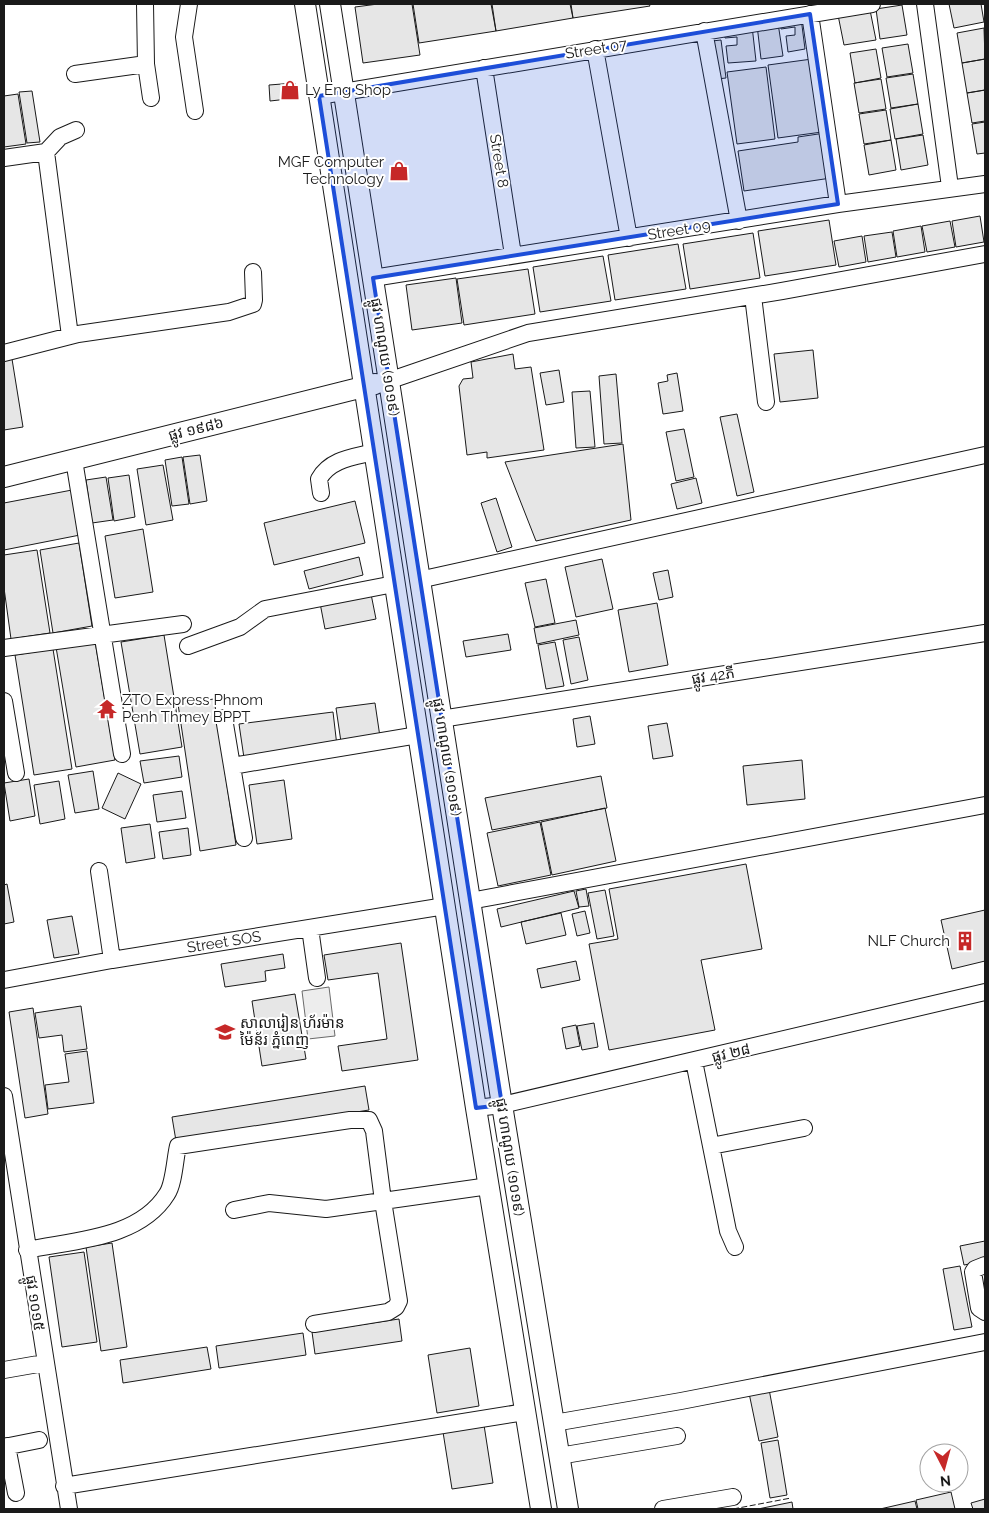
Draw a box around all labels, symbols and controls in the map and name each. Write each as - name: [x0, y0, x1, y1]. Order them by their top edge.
- street label: Street 07: [564, 35, 628, 63]
- shop icon: Ly Eng Shop: [279, 79, 301, 101]
- place label: Ly Eng Shop: [305, 81, 391, 99]
- street label: Street 8: [486, 133, 512, 189]
- place label: MGF Computer Technology: [278, 153, 385, 188]
- shop icon: MGF Computer Technology: [388, 160, 410, 182]
- street label: Street 09: [646, 216, 712, 244]
- street label: ផ្លូវ ហាណូយ (១០១៩): [362, 297, 403, 418]
- street label: ផ្លូវ ១៩៨៦: [166, 413, 227, 449]
- street label: ផ្លូវ 42ភី: [690, 664, 737, 693]
- place label: ZTO Express Phnom Penh Thmey BPPT: [122, 691, 263, 726]
- street label: ផ្លូវ ហាណូយ (១០១៩): [424, 697, 465, 818]
- temple icon: ZTO Express Phnom Penh Thmey BPPT: [96, 698, 118, 720]
- street label: Street SOS: [186, 927, 262, 957]
- building icon: NLF Church: [954, 930, 976, 952]
- place label: NLF Church: [867, 932, 950, 950]
- place label: សាលារៀន ហ័រម៉ាន ម៉ៃន័រ ភ្នំពេញ: [240, 1013, 344, 1049]
- school or university icon: សាលារៀន ហ័រម៉ាន ម៉ៃន័រ ភ្នំពេញ: [214, 1021, 236, 1043]
- street label: ផ្លូវ ២៨: [710, 1040, 753, 1070]
- street label: ផ្លូវ ហាណូយ (១០១៩): [487, 1097, 528, 1218]
- street label: ផ្លូវ ១០១៥: [17, 1274, 48, 1333]
- north arrow: [919, 1443, 969, 1493]
- text: N: [939, 1472, 952, 1489]

